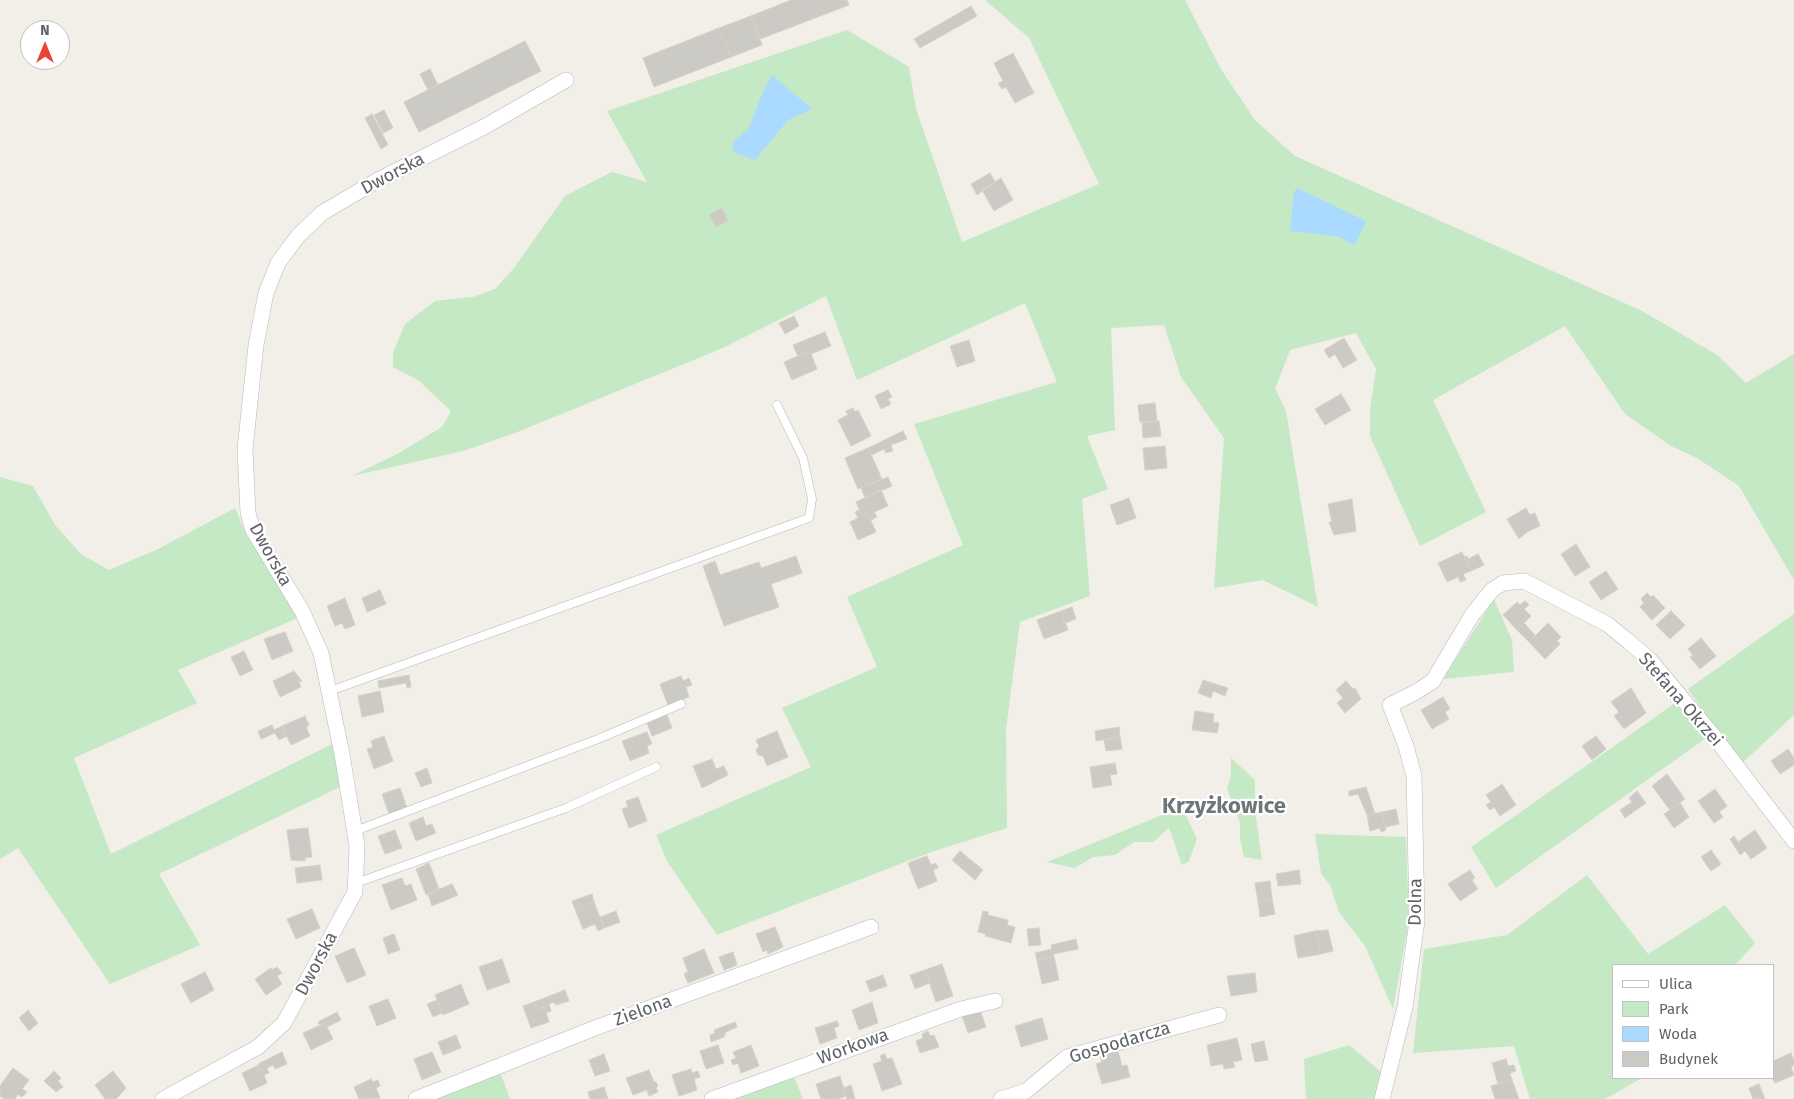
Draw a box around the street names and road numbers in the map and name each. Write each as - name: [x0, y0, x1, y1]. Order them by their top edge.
- street label: Dworska: [358, 148, 428, 200]
- street label: Dworska: [244, 520, 296, 590]
- street label: Stefana Okrzei: [1633, 649, 1727, 751]
- street label: Dolna: [1405, 878, 1427, 926]
- street label: Dworska: [291, 929, 343, 999]
- street label: Zielona: [611, 991, 675, 1031]
- street label: Gospodarcza: [1067, 1017, 1173, 1069]
- street label: Workowa: [814, 1024, 892, 1070]

